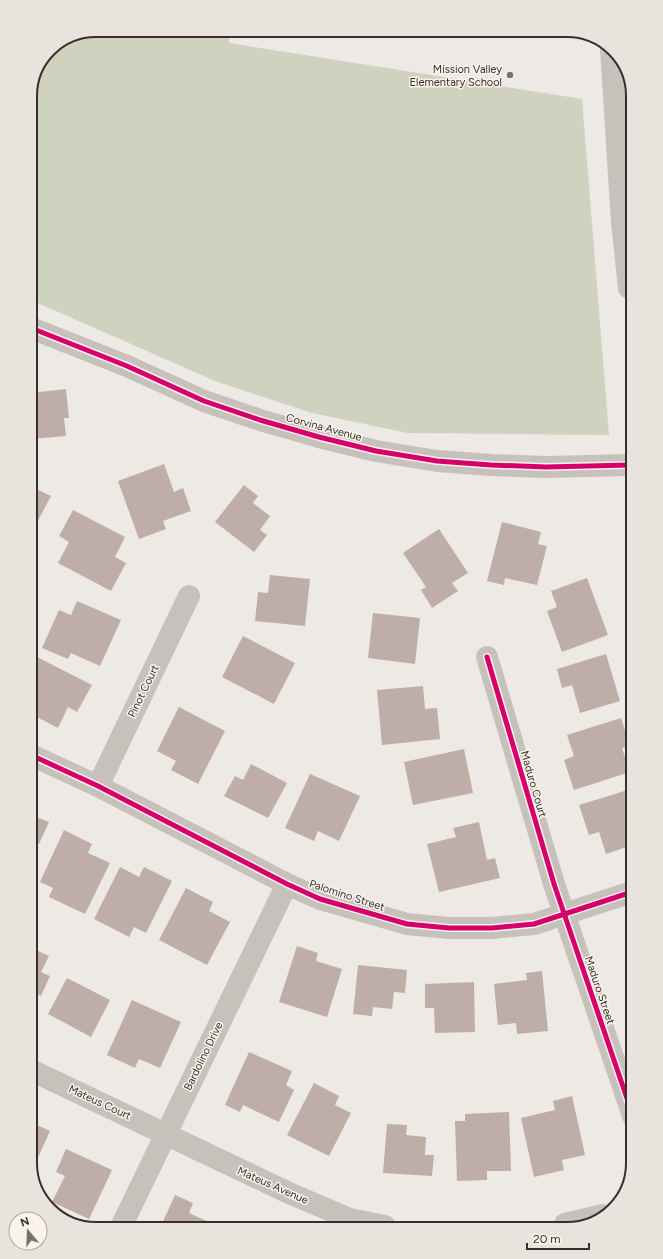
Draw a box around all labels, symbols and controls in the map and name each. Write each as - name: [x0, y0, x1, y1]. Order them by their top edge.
- place label: Mission Valley Elementary School: [410, 63, 502, 89]
- marker: Mission Valley Elementary School: [505, 70, 515, 80]
- street label: Corvina Avenue: [285, 411, 363, 444]
- street label: Pinot Court: [125, 663, 162, 720]
- street label: Maduro Court: [518, 749, 549, 819]
- street label: Palomino Street: [307, 877, 386, 914]
- street label: Maduro Street: [582, 954, 617, 1026]
- street label: Bardolino Drive: [181, 1020, 226, 1093]
- street label: Mateus Court: [67, 1082, 133, 1123]
- street label: Mateus Avenue: [235, 1164, 310, 1207]
- north arrow: [8, 1211, 48, 1251]
- text: N: [19, 1214, 31, 1230]
- scale bar: [527, 1225, 589, 1251]
- text: 20 m: [533, 1232, 561, 1246]

